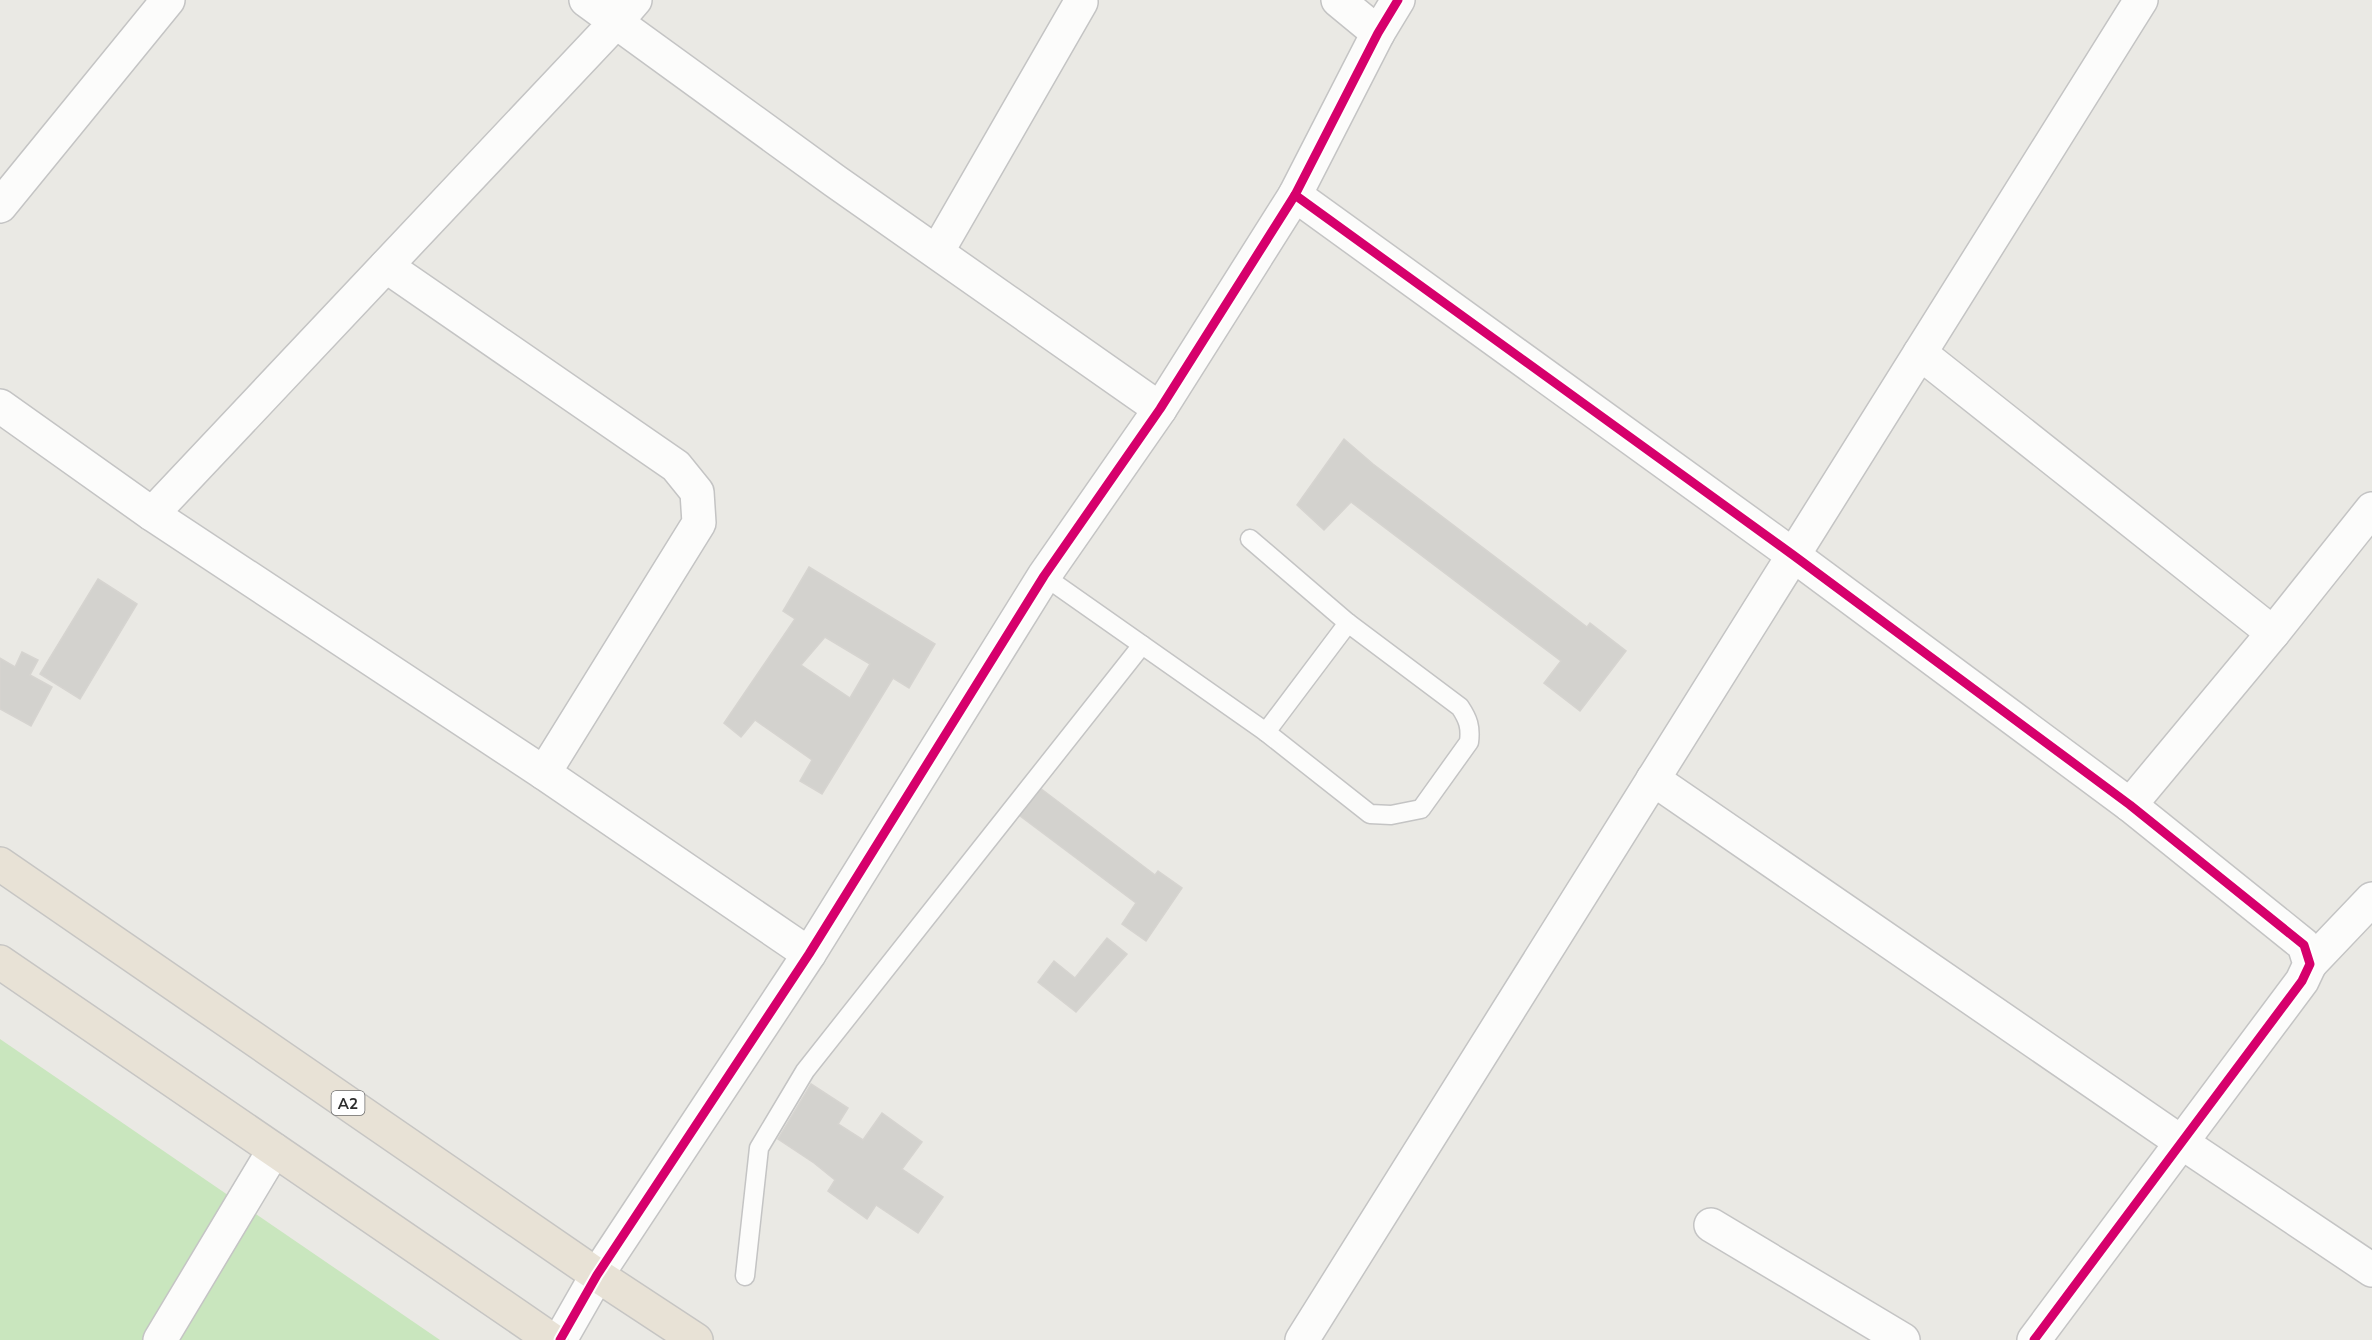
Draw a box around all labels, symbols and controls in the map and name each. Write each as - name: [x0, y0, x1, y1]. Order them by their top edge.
- road number: A2: [332, 1091, 364, 1115]

